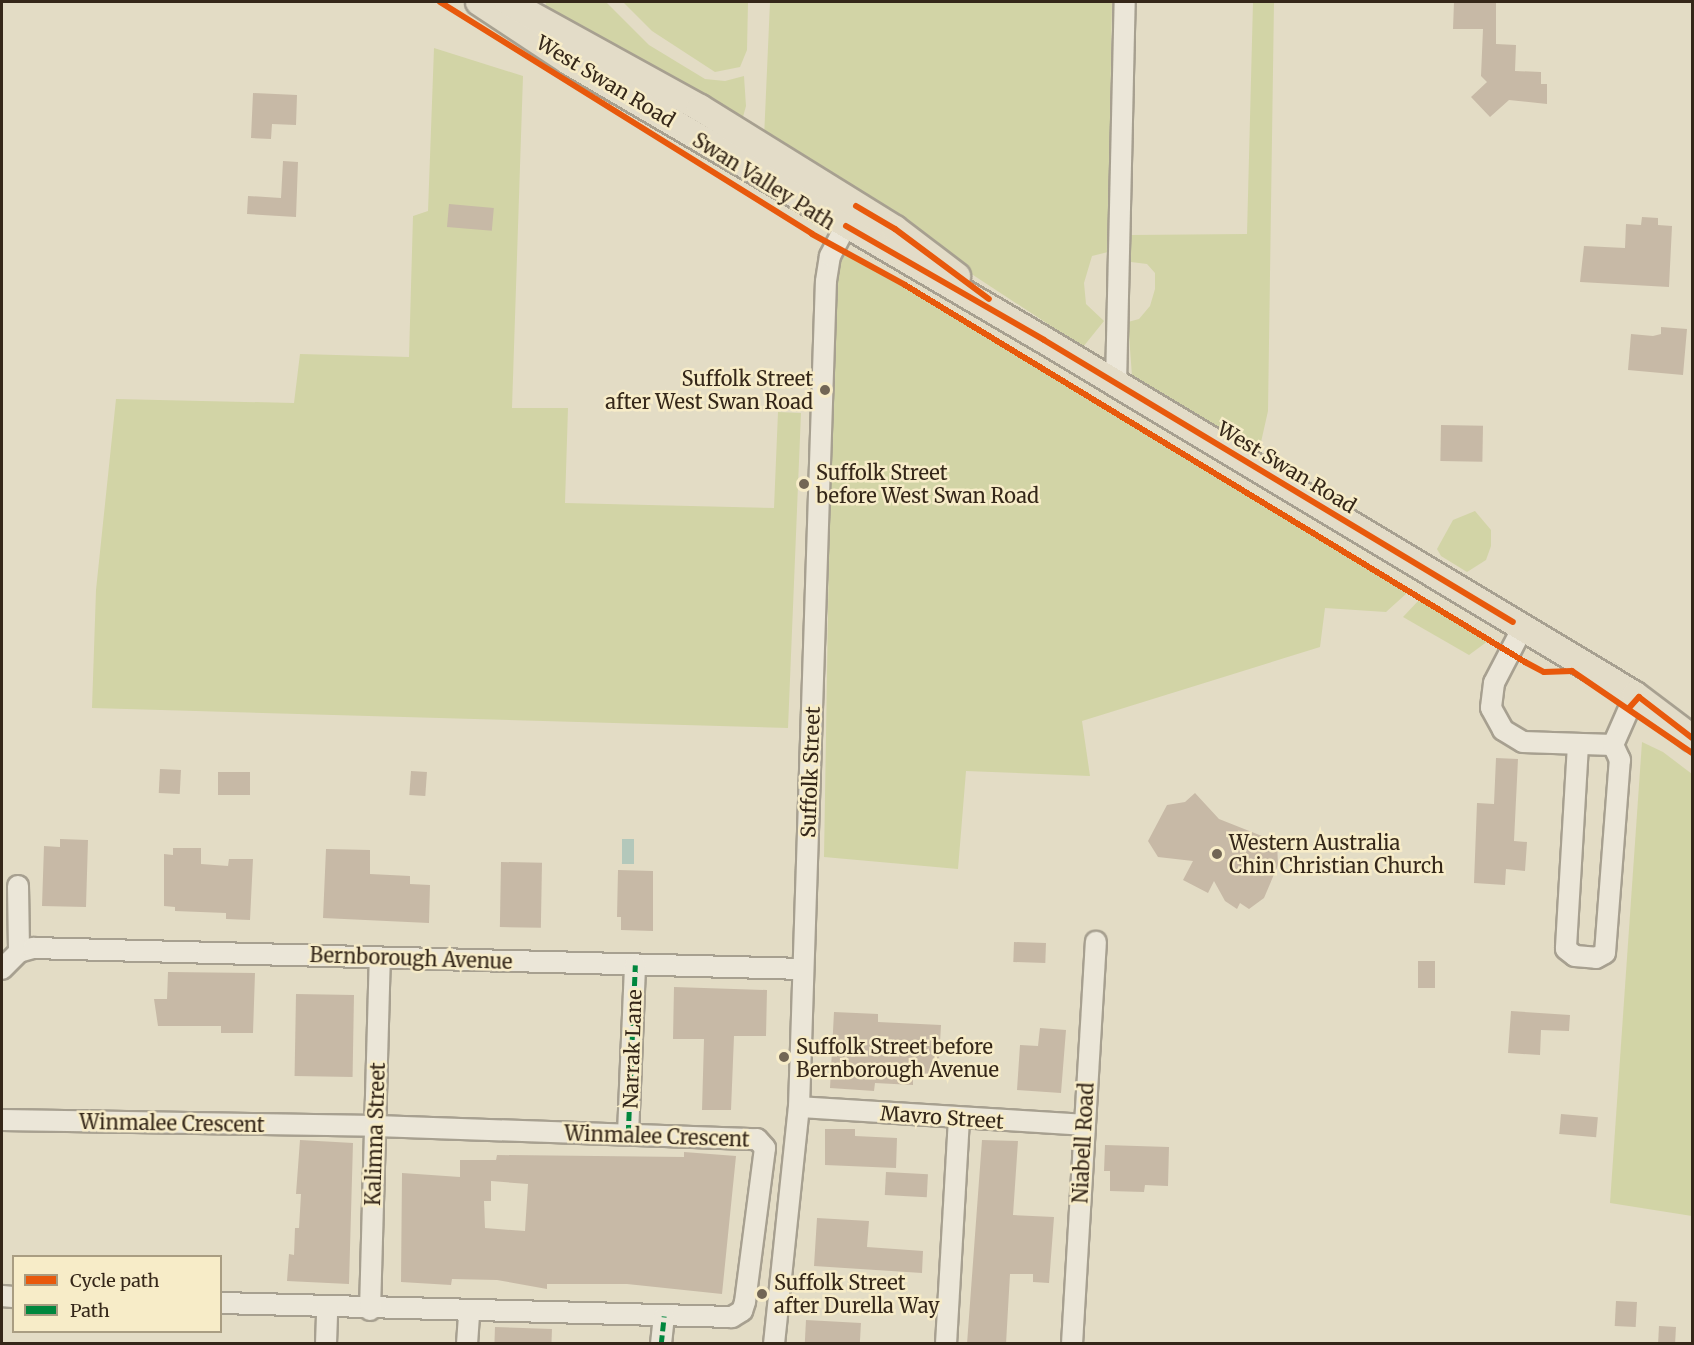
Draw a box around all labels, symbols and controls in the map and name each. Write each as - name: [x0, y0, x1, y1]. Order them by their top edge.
- street label: West Swan Road: [532, 30, 680, 132]
- street label: Swan Valley Path: [688, 128, 840, 234]
- place label: Suffolk Street after West Swan Road: [605, 366, 813, 413]
- marker: Suffolk Street after West Swan Road: [818, 383, 832, 397]
- street label: West Swan Road: [1213, 416, 1361, 518]
- place label: Suffolk Street before West Swan Road: [816, 460, 1039, 507]
- marker: Suffolk Street before West Swan Road: [797, 477, 811, 491]
- street label: Suffolk Street: [796, 706, 824, 838]
- place label: Western Australia Chin Christian Church: [1229, 831, 1444, 878]
- marker: Western Australia Chin Christian Church: [1210, 847, 1224, 861]
- street label: Bernborough Avenue: [309, 942, 513, 974]
- street label: Narrak Lane: [618, 989, 646, 1109]
- place label: Suffolk Street before Bernborough Avenue: [796, 1034, 999, 1081]
- marker: Suffolk Street before Bernborough Avenue: [777, 1050, 791, 1064]
- street label: Kalimna Street: [361, 1062, 389, 1206]
- street label: Niabell Road: [1068, 1082, 1098, 1204]
- street label: Mavro Street: [879, 1101, 1005, 1133]
- street label: Winmalee Crescent: [79, 1109, 265, 1137]
- street label: Winmalee Crescent: [564, 1121, 750, 1151]
- legend: [12, 1255, 222, 1333]
- text: Cycle path: [70, 1269, 159, 1292]
- place label: Suffolk Street after Durella Way: [774, 1270, 940, 1317]
- marker: Suffolk Street after Durella Way: [755, 1287, 769, 1301]
- text: Path: [70, 1299, 110, 1322]

